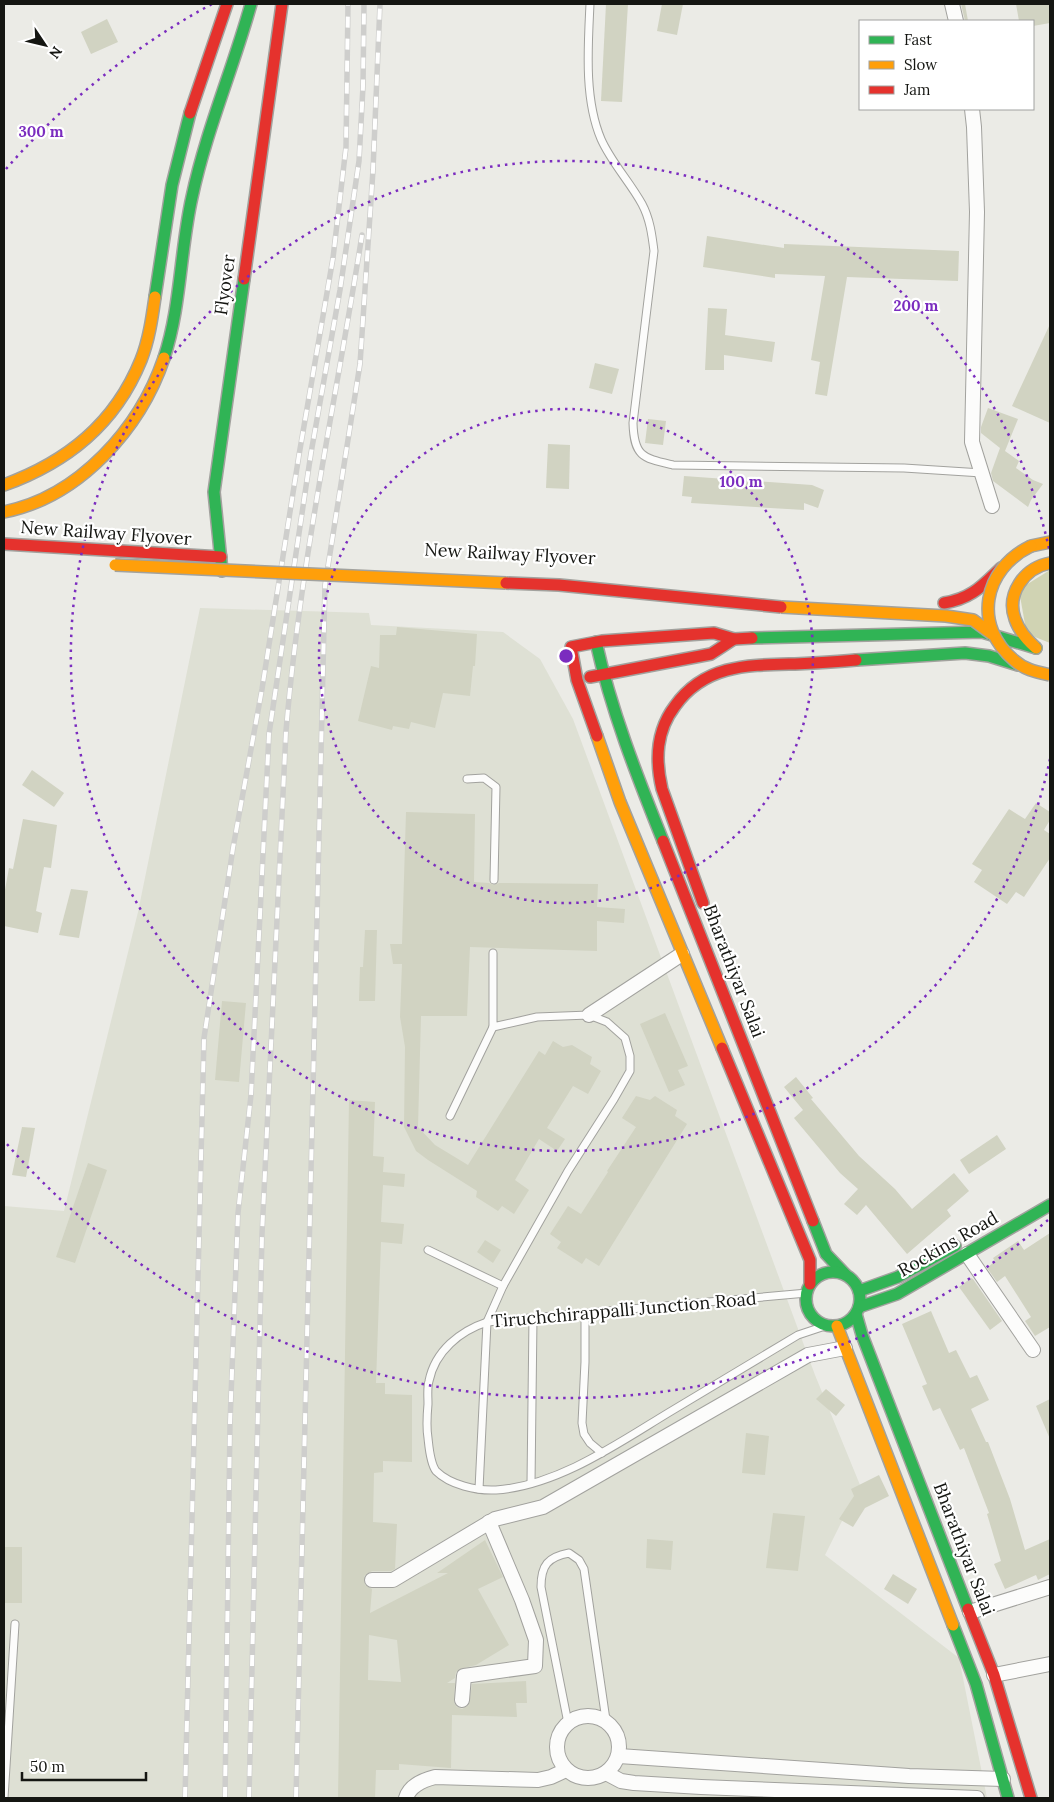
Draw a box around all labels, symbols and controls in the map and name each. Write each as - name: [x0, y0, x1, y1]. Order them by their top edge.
- north arrow: [20, 20, 70, 70]
- legend: [859, 20, 1034, 110]
- text: Fast: [904, 30, 932, 49]
- text: N: [45, 43, 66, 62]
- text: Slow: [904, 55, 937, 74]
- text: Jam: [903, 80, 931, 99]
- text: 300 m: [18, 122, 64, 141]
- street label: Flyover: [209, 253, 240, 317]
- text: 200 m: [894, 296, 939, 315]
- text: 100 m: [720, 472, 763, 491]
- street label: New Railway Flyover: [20, 515, 193, 550]
- street label: New Railway Flyover: [424, 538, 596, 569]
- centre of rings: [557, 647, 575, 665]
- street label: Bharathiyar Salai: [699, 901, 770, 1041]
- street label: Rockins Road: [894, 1206, 1002, 1281]
- street label: Tiruchchirappalli Junction Road: [490, 1286, 758, 1333]
- street label: Bharathiyar Salai: [929, 1479, 1000, 1619]
- scale bar: [22, 1750, 146, 1782]
- text: 50 m: [30, 1757, 65, 1776]

